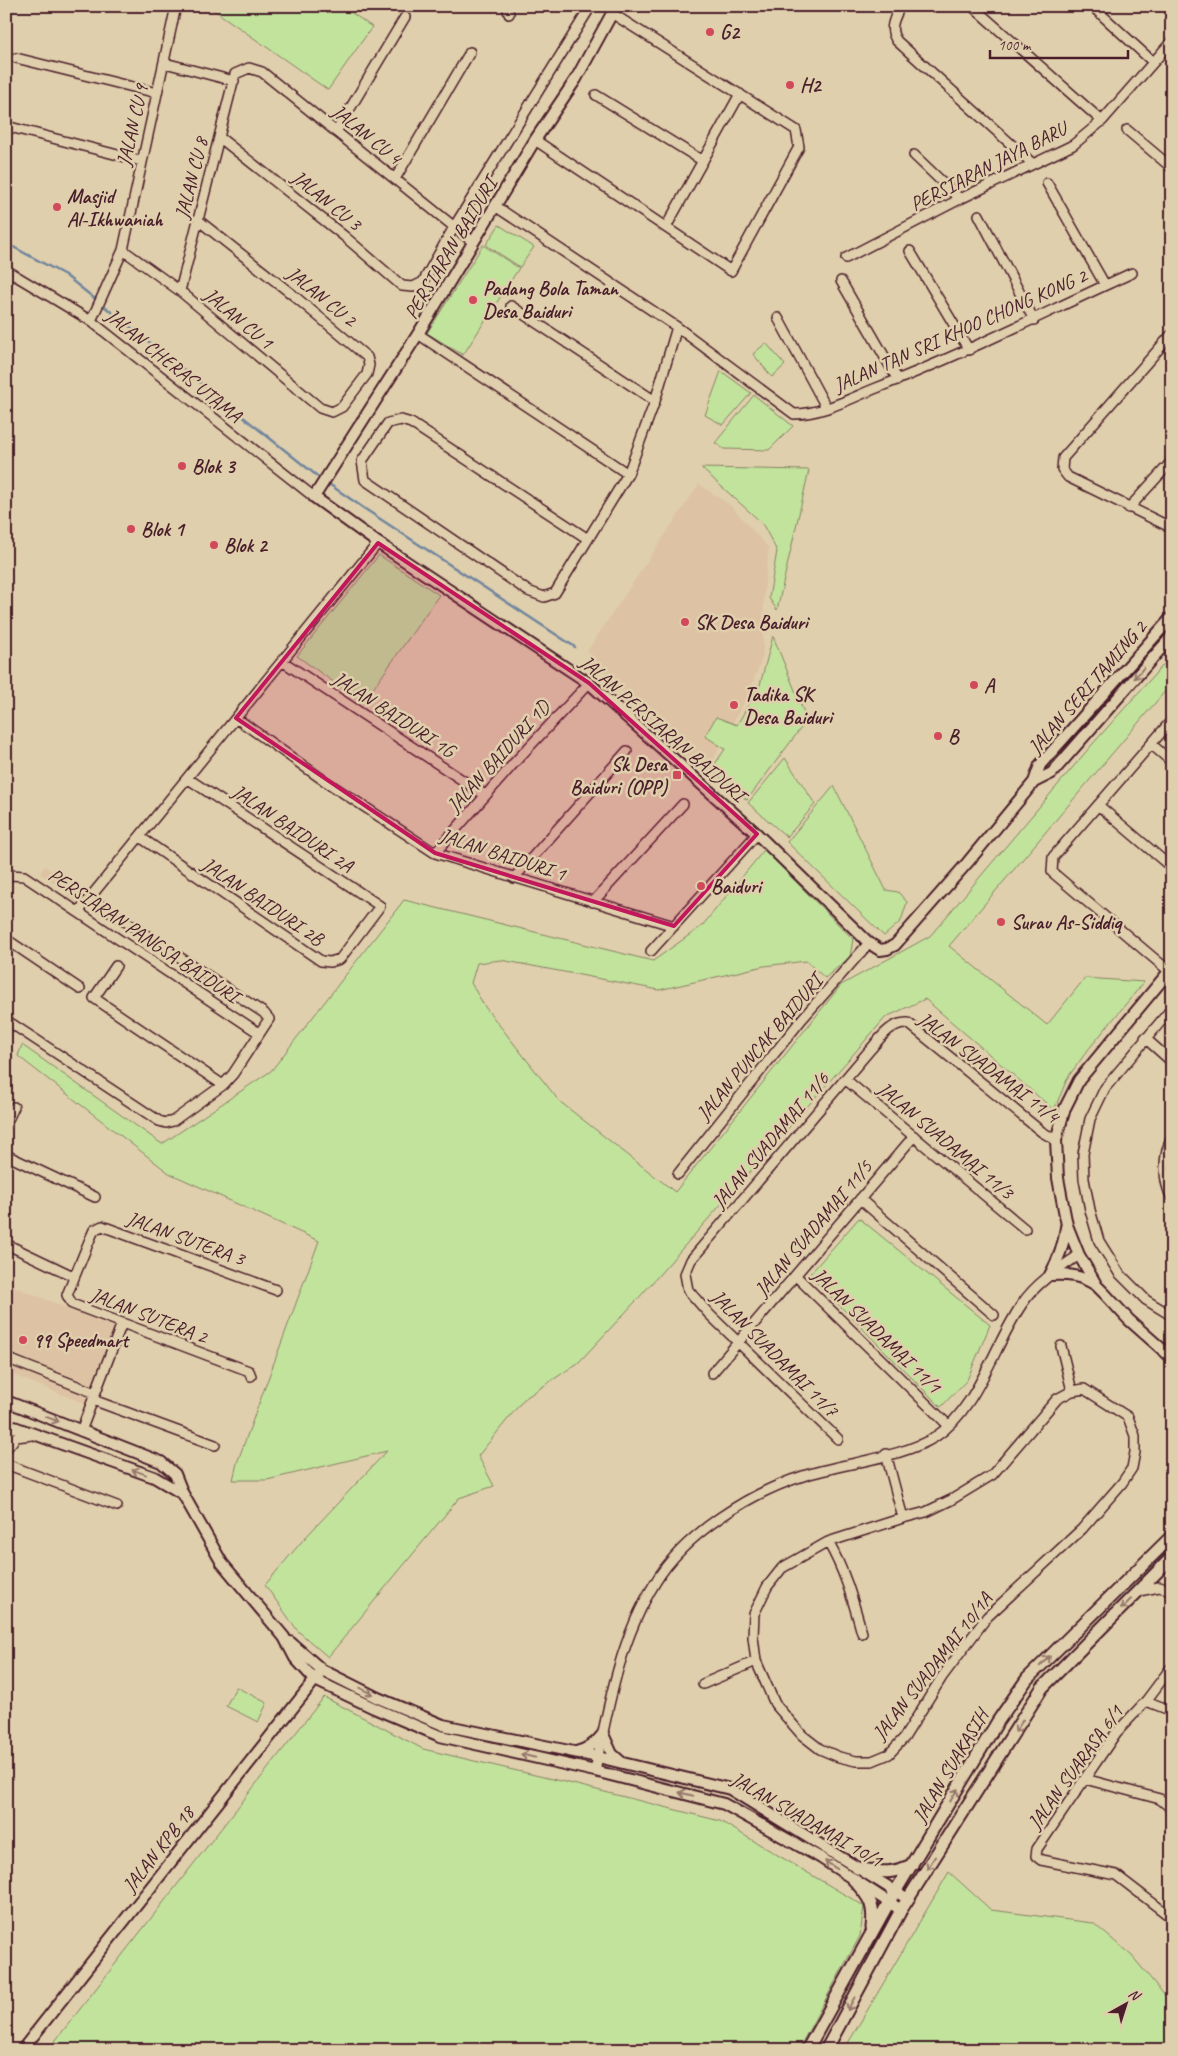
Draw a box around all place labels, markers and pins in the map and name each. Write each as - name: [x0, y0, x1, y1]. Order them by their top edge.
- place label: G2: [720, 20, 741, 45]
- marker: G2: [704, 26, 716, 38]
- place label: H2: [800, 73, 822, 98]
- marker: H2: [784, 79, 796, 91]
- place label: Masjid Al-Ikhwaniah: [67, 184, 163, 232]
- marker: Masjid Al-Ikhwaniah: [51, 201, 63, 213]
- place label: Padang Bola Taman Desa Baiduri: [483, 276, 620, 324]
- marker: Padang Bola Taman Desa Baiduri: [467, 294, 479, 306]
- place label: Blok 3: [192, 454, 237, 479]
- marker: Blok 3: [176, 460, 188, 472]
- place label: Blok 1: [141, 517, 186, 542]
- marker: Blok 1: [125, 523, 137, 535]
- place label: Blok 2: [224, 533, 269, 558]
- marker: Blok 2: [208, 539, 220, 551]
- place label: SK Desa Baiduri: [695, 610, 811, 635]
- marker: SK Desa Baiduri: [679, 616, 691, 628]
- place label: A: [984, 673, 996, 698]
- marker: A: [968, 679, 980, 691]
- place label: Tadika SK Desa Baiduri: [744, 682, 835, 730]
- marker: Tadika SK Desa Baiduri: [728, 699, 740, 711]
- place label: B: [948, 724, 960, 749]
- marker: B: [932, 730, 944, 742]
- place label: Sk Desa Baiduri (OPP): [570, 752, 669, 800]
- marker: Sk Desa Baiduri (OPP): [671, 769, 683, 781]
- place label: Baiduri: [711, 874, 764, 899]
- marker: Baiduri: [695, 880, 707, 892]
- place label: Surau As-Siddiq: [1011, 910, 1123, 935]
- marker: Surau As-Siddiq: [995, 916, 1007, 928]
- place label: 99 Speedmart: [33, 1328, 130, 1353]
- marker: 99 Speedmart: [17, 1334, 29, 1346]

